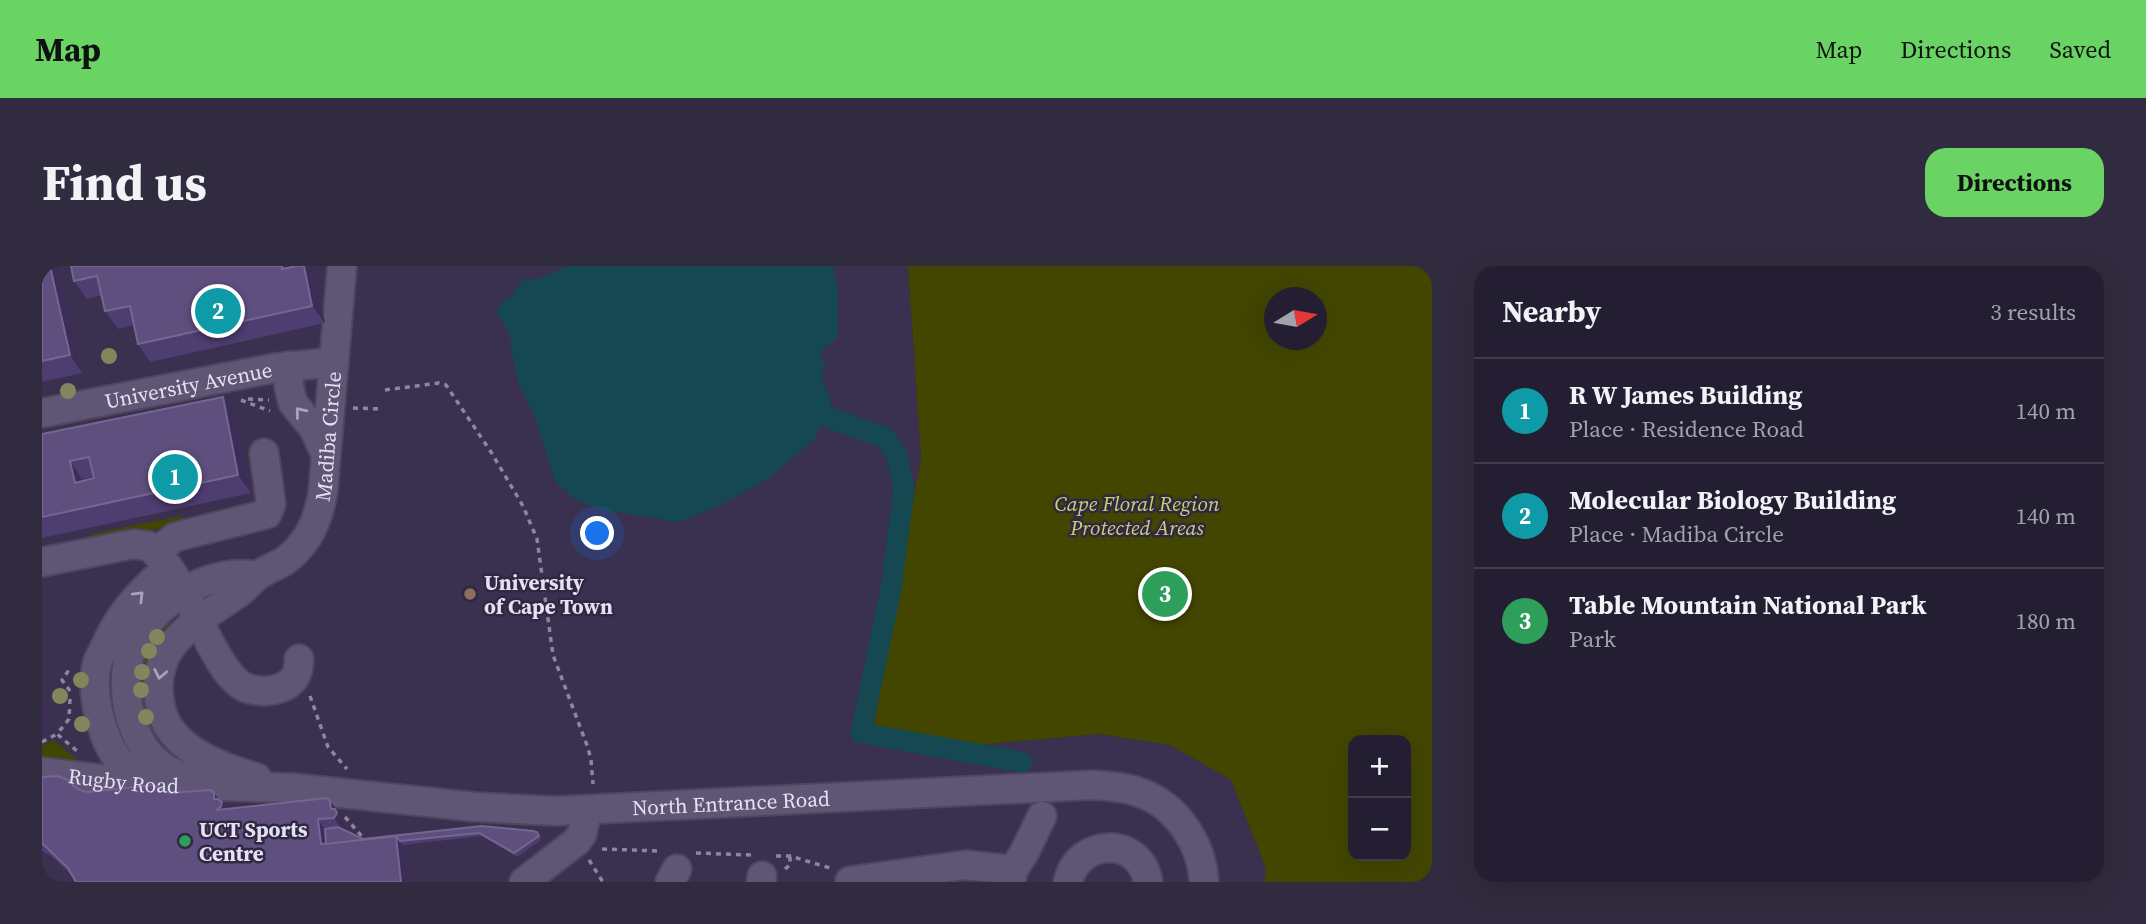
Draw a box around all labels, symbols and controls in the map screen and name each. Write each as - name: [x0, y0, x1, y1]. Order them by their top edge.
- text: Map: [35, 27, 101, 72]
- text: Map: [1815, 33, 1862, 66]
- text: Directions: [1900, 33, 2011, 66]
- text: Saved: [2049, 33, 2111, 66]
- button: Directions: [1925, 148, 2104, 217]
- text: Find us: [42, 149, 207, 216]
- pin: 2: [195, 285, 241, 337]
- north arrow: [1264, 287, 1327, 350]
- text: Nearby: [1502, 291, 1601, 332]
- text: 3 results: [1990, 296, 2076, 328]
- street label: University Avenue: [102, 354, 274, 415]
- street label: Madiba Circle: [307, 370, 348, 504]
- text: R W James Building: [1569, 377, 1802, 413]
- text: 1: [1519, 395, 1531, 427]
- text: 140 m: [2015, 395, 2076, 427]
- one-way arrow: [296, 408, 309, 420]
- text: Place · Residence Road: [1569, 413, 1804, 445]
- pin: 1: [152, 451, 198, 503]
- text: Molecular Biology Building: [1569, 482, 1896, 518]
- park label: Cape Floral Region Protected Areas: [1054, 489, 1220, 542]
- text: 2: [1519, 500, 1531, 532]
- text: 140 m: [2015, 500, 2076, 532]
- your location: [580, 516, 614, 550]
- text: Place · Madiba Circle: [1569, 518, 1784, 550]
- place label: University of Cape Town: [484, 568, 613, 621]
- pin: 3: [1142, 568, 1188, 620]
- marker: University of Cape Town: [462, 586, 478, 602]
- text: Table Mountain National Park: [1569, 587, 1927, 623]
- one-way arrow: [130, 591, 143, 604]
- text: 3: [1519, 605, 1531, 637]
- text: 180 m: [2015, 605, 2076, 637]
- text: Park: [1569, 623, 1616, 655]
- one-way arrow: [153, 668, 168, 680]
- map controls: [1348, 735, 1411, 861]
- button: +: [1348, 735, 1411, 798]
- street label: Rugby Road: [66, 761, 179, 799]
- street label: North Entrance Road: [631, 783, 831, 822]
- button: −: [1348, 798, 1411, 861]
- place label: UCT Sports Centre: [199, 815, 308, 868]
- marker: UCT Sports Centre: [177, 833, 193, 849]

